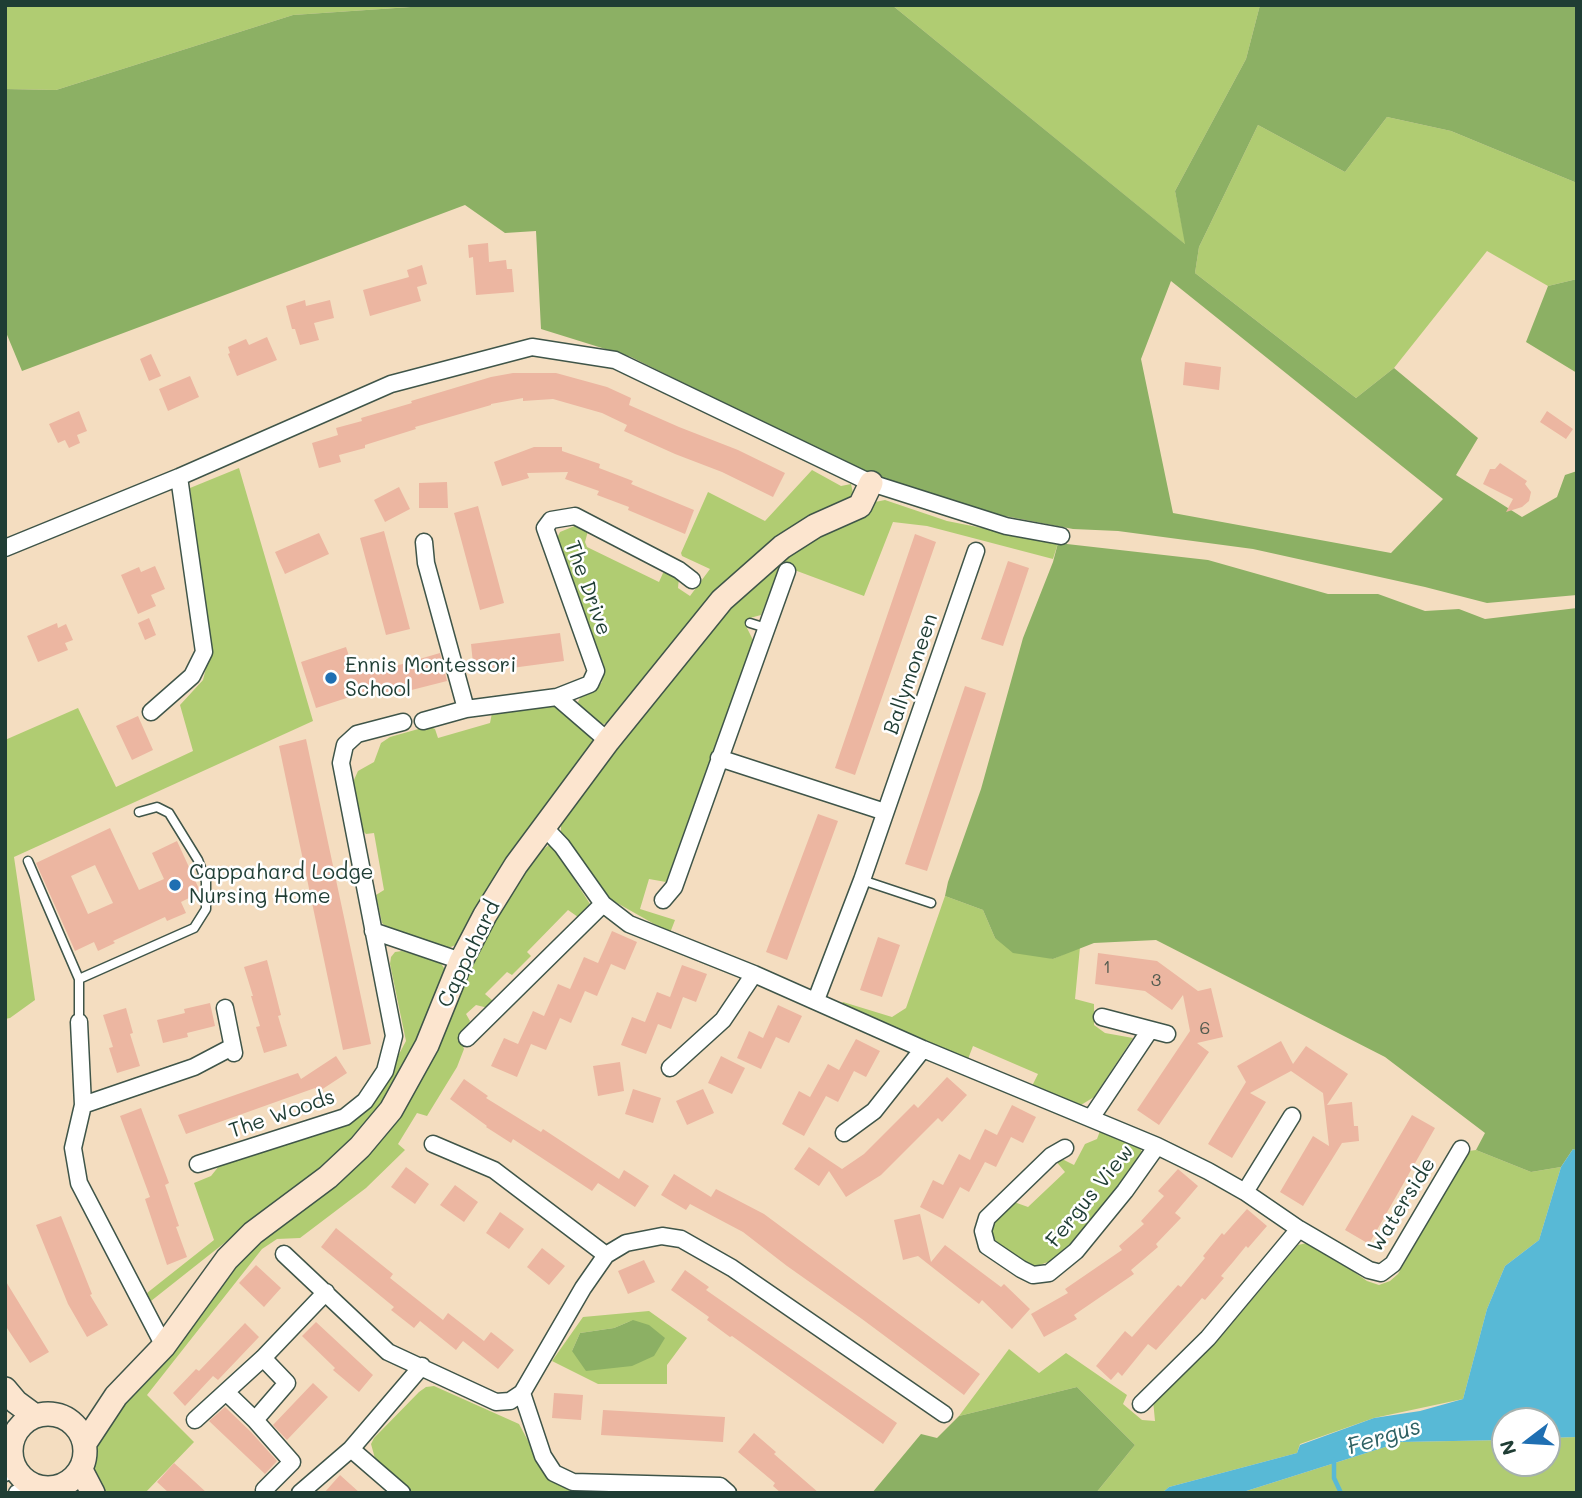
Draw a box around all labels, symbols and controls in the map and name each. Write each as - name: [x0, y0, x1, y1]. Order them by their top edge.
- street label: The Drive: [559, 537, 617, 639]
- street label: Ballymoneen: [879, 610, 943, 738]
- place label: Ennis Montessori School: [345, 653, 517, 703]
- marker: Ennis Montessori School: [323, 670, 339, 686]
- place label: Cappahard Lodge Nursing Home: [189, 860, 374, 910]
- marker: Cappahard Lodge Nursing Home: [167, 877, 183, 893]
- street label: Cappahard: [432, 896, 506, 1012]
- house number: 1: [1103, 956, 1111, 978]
- house number: 3: [1151, 969, 1161, 991]
- house number: 6: [1200, 1017, 1210, 1039]
- street label: The Woods: [226, 1084, 338, 1144]
- street label: Fergus View: [1041, 1139, 1139, 1253]
- street label: Waterside: [1363, 1153, 1441, 1257]
- north arrow: [1491, 1407, 1561, 1477]
- water label: Fergus: [1344, 1413, 1424, 1461]
- text: N: [1493, 1437, 1521, 1458]

